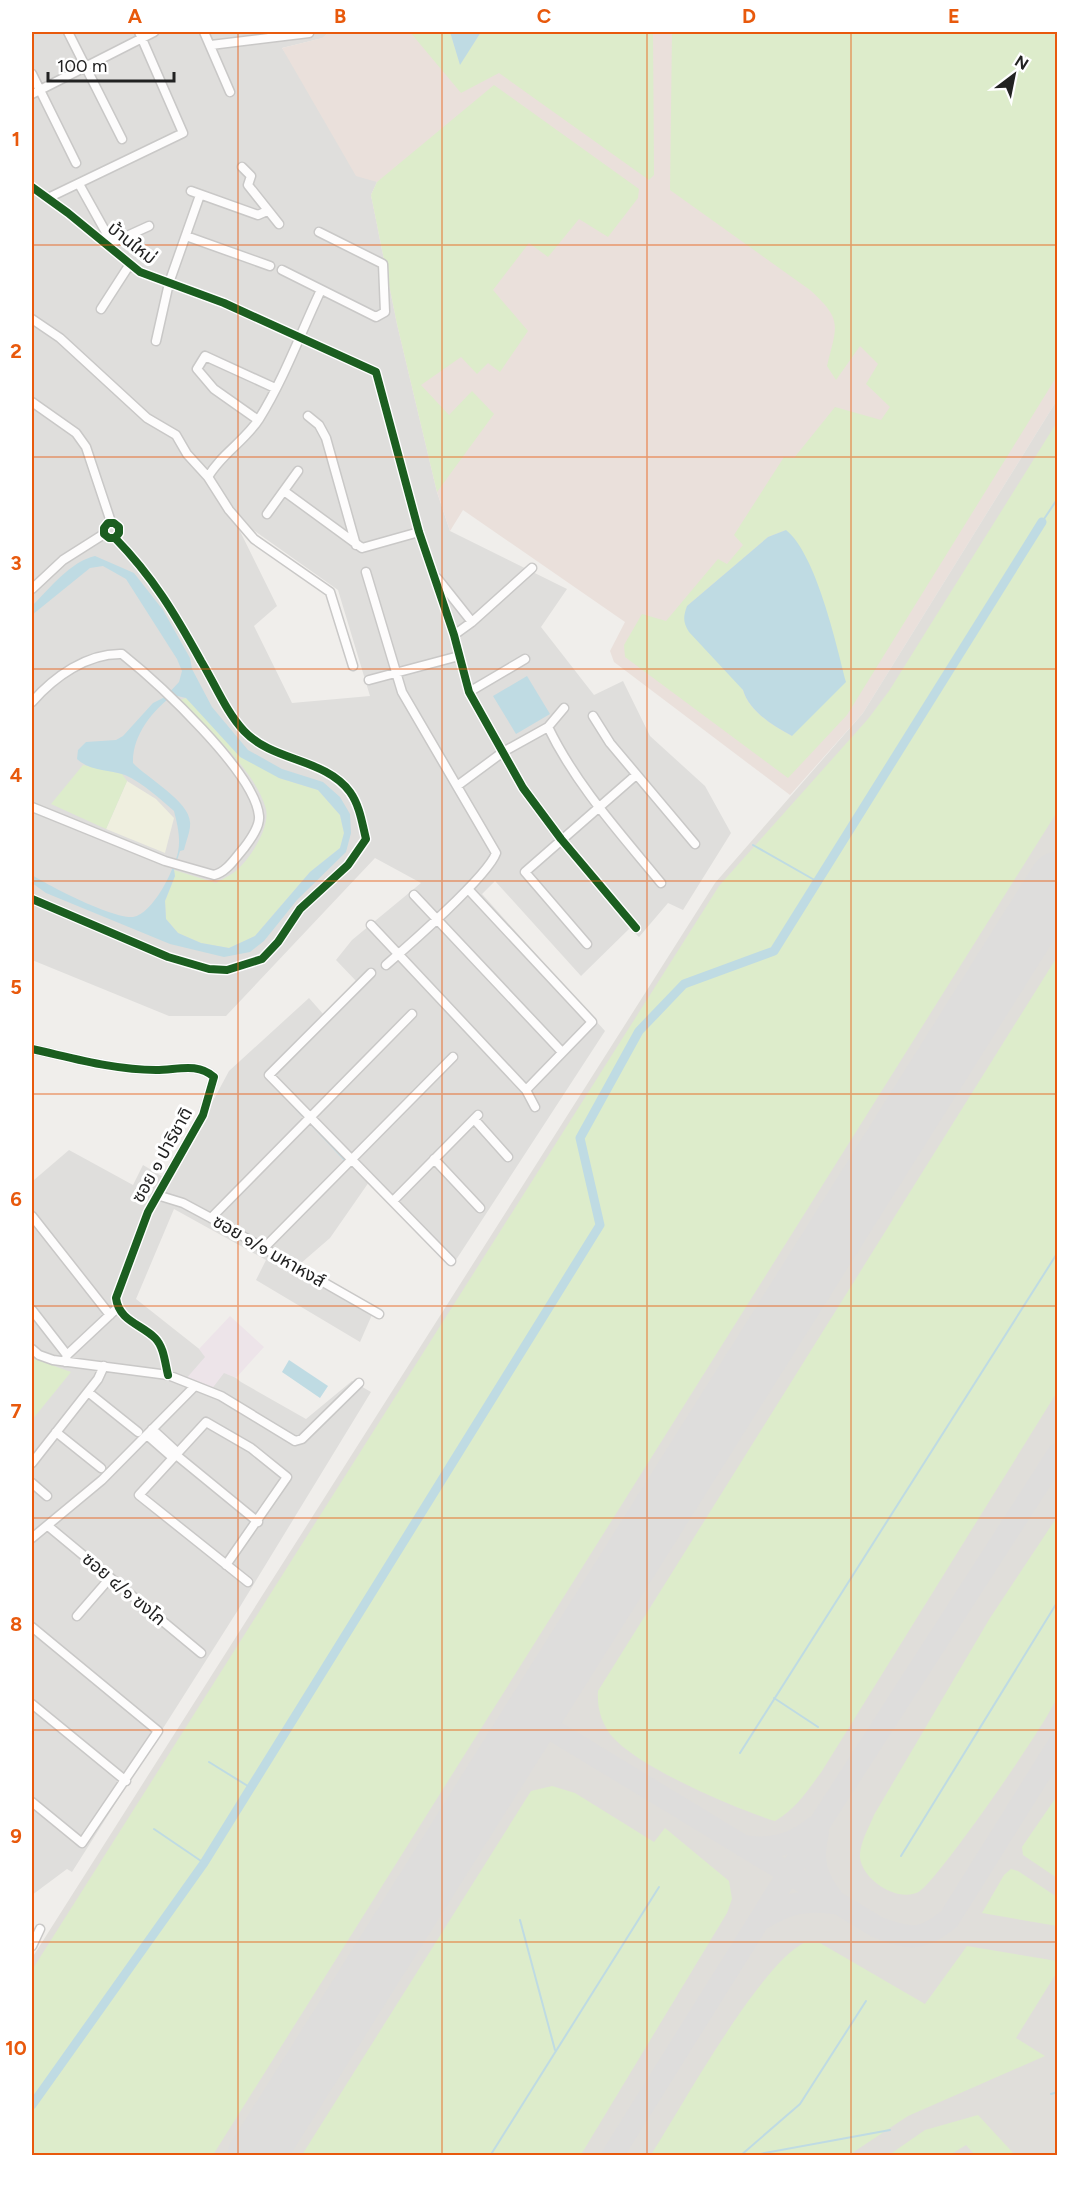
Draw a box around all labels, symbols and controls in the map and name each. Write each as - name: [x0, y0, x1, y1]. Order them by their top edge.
- text: A: [128, 4, 143, 28]
- text: B: [334, 4, 346, 28]
- text: C: [537, 4, 551, 28]
- text: D: [742, 4, 756, 28]
- text: E: [948, 4, 960, 28]
- scale bar: [48, 45, 174, 83]
- north arrow: [984, 45, 1044, 105]
- text: N: [1011, 51, 1032, 74]
- text: 100 m: [57, 55, 107, 77]
- text: 1: [12, 127, 20, 151]
- street label: บ้านใหม่: [103, 217, 161, 269]
- text: 2: [10, 339, 22, 363]
- text: 3: [10, 551, 22, 575]
- text: 4: [10, 763, 23, 787]
- text: 5: [10, 975, 22, 999]
- street label: ซอย ๑ ปาริชาติ: [127, 1104, 197, 1206]
- text: 6: [10, 1187, 22, 1211]
- street label: ซอย ๑/๑ มหาหงส์: [209, 1210, 329, 1292]
- text: 7: [10, 1399, 22, 1423]
- street label: ซอย ๔/๑ ฃงโก: [78, 1548, 170, 1630]
- text: 8: [10, 1612, 22, 1636]
- text: 9: [10, 1824, 22, 1848]
- text: 10: [5, 2036, 27, 2060]

